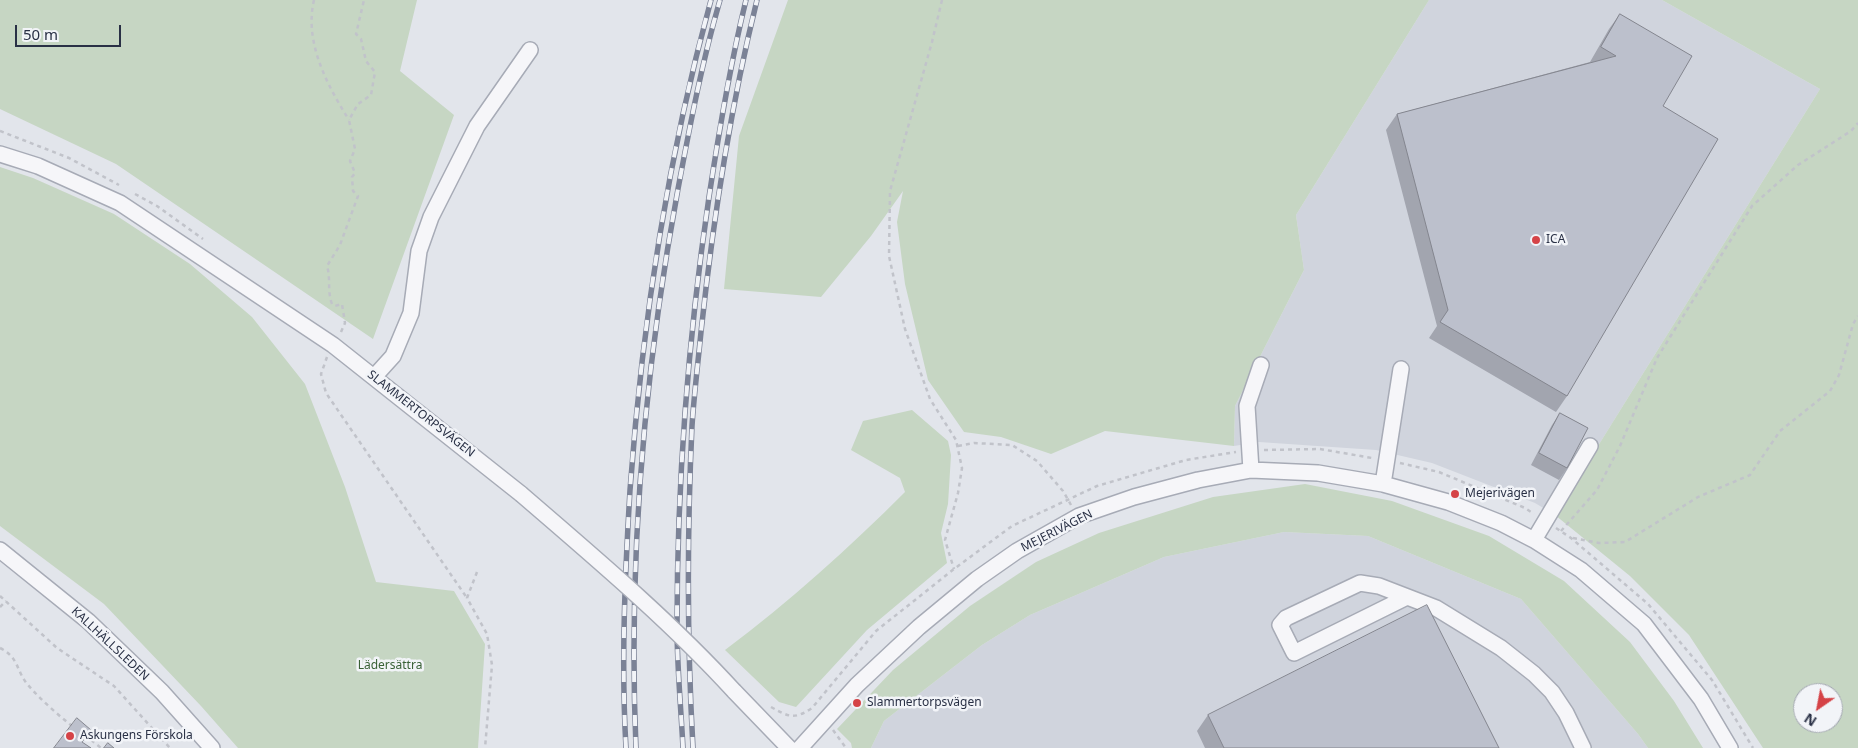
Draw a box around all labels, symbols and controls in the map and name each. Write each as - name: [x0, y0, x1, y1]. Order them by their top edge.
- scale bar: [18, 15, 124, 47]
- text: 50 m: [23, 24, 58, 44]
- place label: ICA: [1546, 233, 1565, 247]
- marker: ICA: [1530, 234, 1542, 246]
- street label: SLAMMERTORPSVÄGEN: [364, 368, 478, 460]
- place label: Mejerivägen: [1465, 487, 1535, 501]
- marker: Mejerivägen: [1449, 488, 1461, 500]
- street label: MEJERIVÄGEN: [1019, 507, 1095, 555]
- street label: KALLHÄLLSLEDEN: [68, 604, 152, 684]
- park label: Lädersättra: [358, 659, 422, 673]
- north arrow: [1793, 683, 1843, 733]
- place label: Slammertorpsvägen: [867, 696, 982, 710]
- marker: Slammertorpsvägen: [851, 697, 863, 709]
- text: N: [1800, 709, 1820, 731]
- place label: Askungens Förskola: [80, 729, 193, 743]
- marker: Askungens Förskola: [64, 730, 76, 742]

